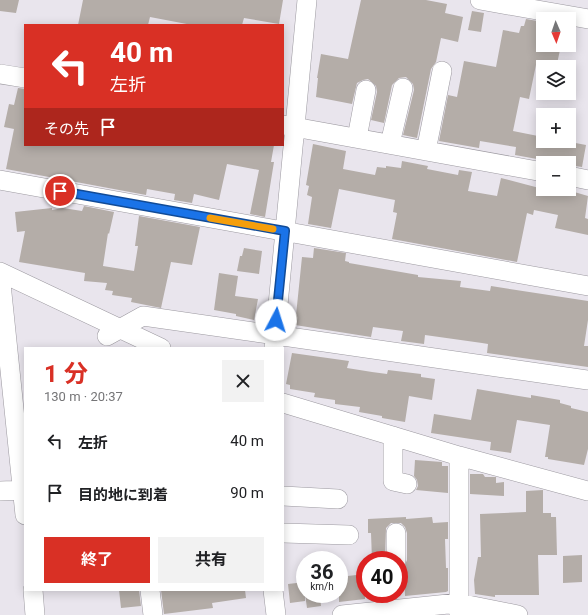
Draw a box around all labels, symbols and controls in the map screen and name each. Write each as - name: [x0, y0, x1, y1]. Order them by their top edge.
- north arrow: [536, 12, 576, 52]
- map controls: [536, 12, 576, 196]
- text: 40 m: [110, 36, 173, 69]
- icon: left: [44, 40, 96, 92]
- button: layers: [536, 60, 576, 100]
- text: 左折: [110, 74, 146, 95]
- button: +: [536, 108, 576, 148]
- icon: arrive: [97, 116, 119, 138]
- text: その先: [44, 120, 89, 138]
- button: −: [536, 156, 576, 196]
- pin: [43, 174, 77, 208]
- icon: arrive: [49, 180, 71, 202]
- position arrow: [255, 299, 297, 341]
- text: 1 分: [44, 360, 88, 388]
- button: close: [222, 360, 264, 402]
- text: 130 m · 20:37: [44, 389, 123, 404]
- icon: left: [44, 430, 66, 452]
- text: 40 m: [230, 432, 264, 450]
- text: 左折: [78, 434, 108, 452]
- icon: arrive: [44, 482, 66, 504]
- text: 90 m: [230, 484, 264, 502]
- text: 目的地に到着: [78, 486, 168, 504]
- button: 終了: [44, 537, 150, 583]
- button: 共有: [158, 537, 264, 583]
- speed limit sign: 40: [356, 551, 408, 603]
- text: 36: [311, 560, 333, 584]
- text: km/h: [310, 581, 334, 592]

